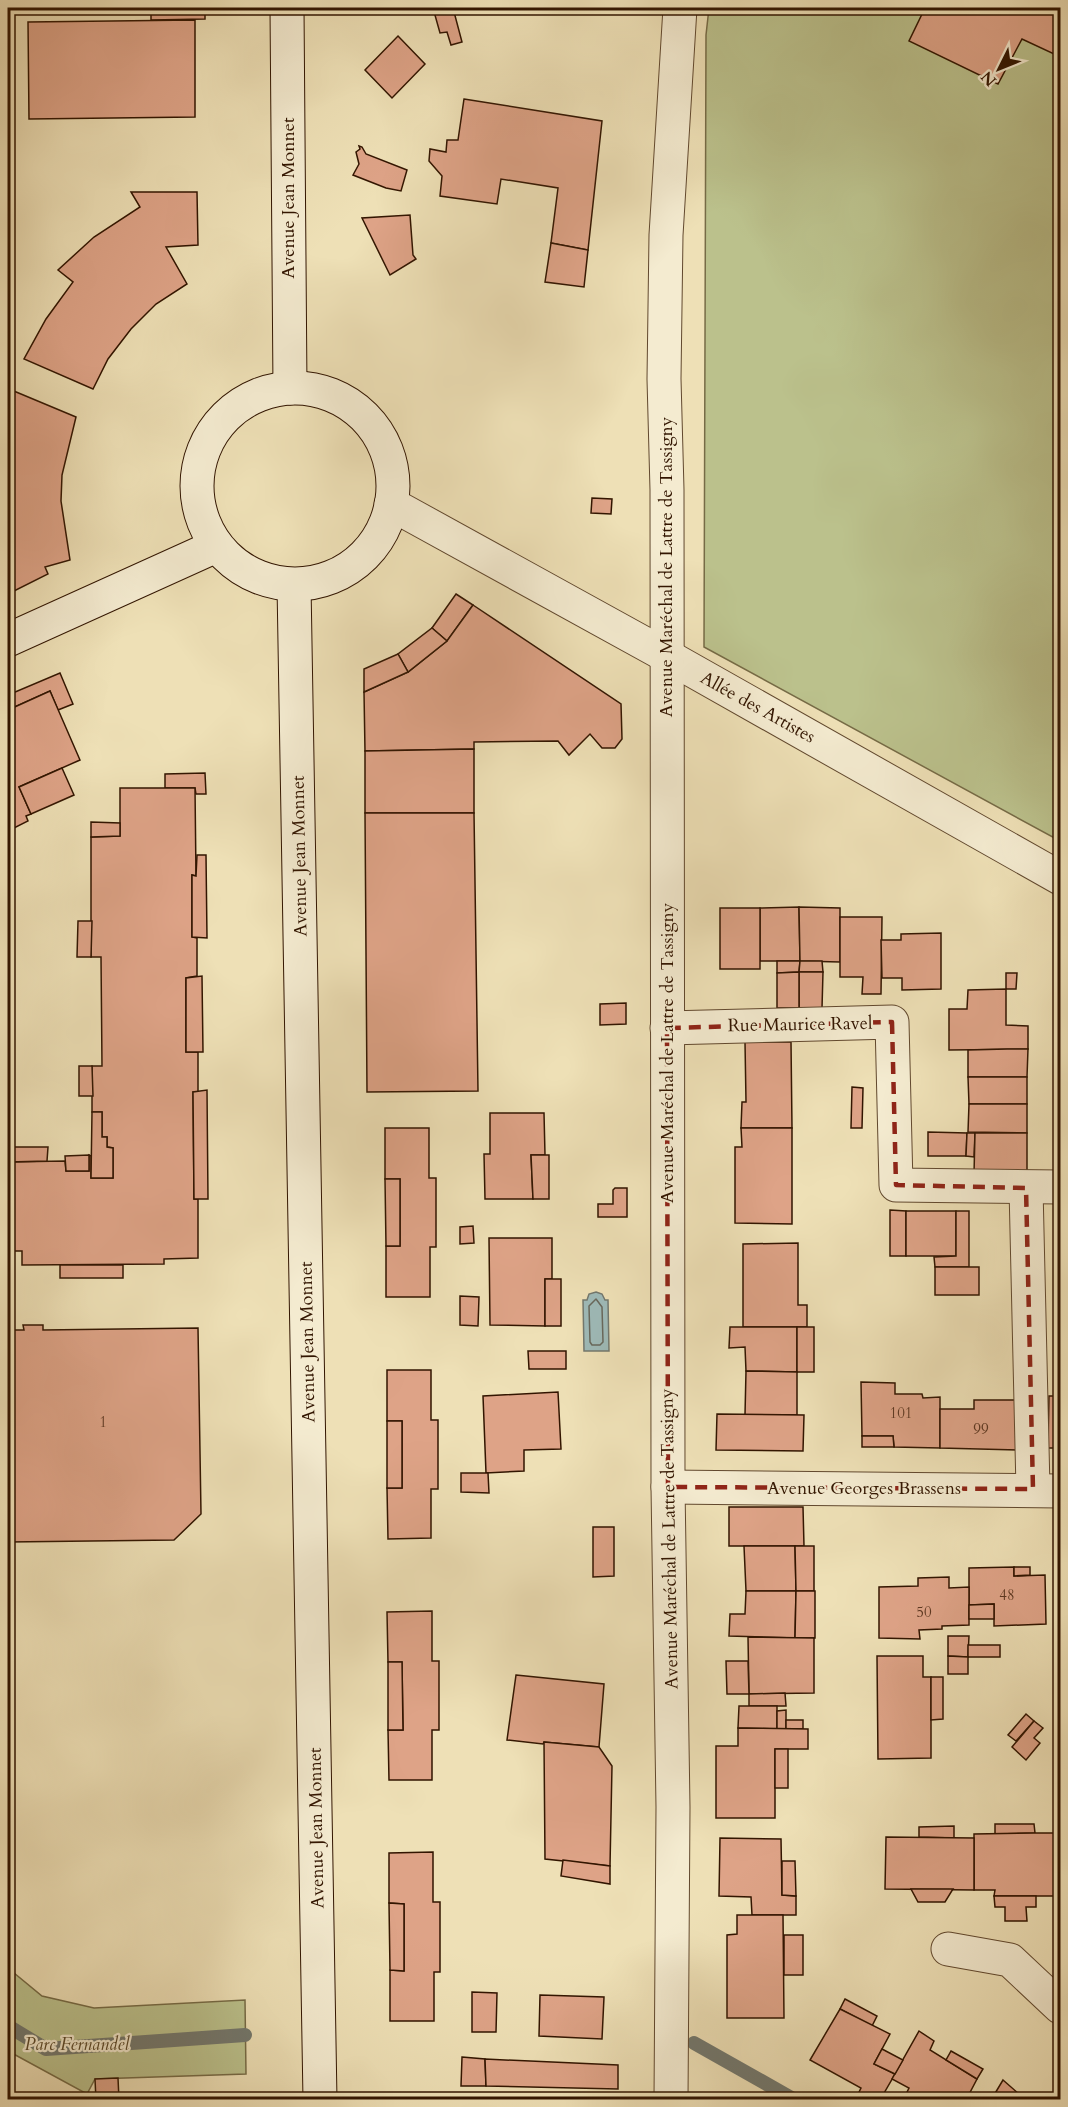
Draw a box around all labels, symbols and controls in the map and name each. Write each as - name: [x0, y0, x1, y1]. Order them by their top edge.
- north arrow: [969, 39, 1029, 99]
- text: N: [976, 66, 1002, 91]
- street label: Avenue Jean Monnet: [276, 117, 301, 279]
- street label: Avenue Maréchal de Lattre de Tassigny: [654, 416, 679, 717]
- street label: Allée des Artistes: [696, 666, 820, 749]
- street label: Avenue Jean Monnet: [286, 775, 313, 937]
- street label: Avenue Maréchal de Lattre de Tassigny: [655, 902, 680, 1203]
- street label: Rue Maurice Ravel: [727, 1011, 873, 1038]
- street label: Avenue Jean Monnet: [294, 1261, 321, 1423]
- street label: Avenue Maréchal de Lattre de Tassigny: [654, 1388, 685, 1690]
- house number: 101: [889, 1403, 913, 1423]
- house number: 1: [99, 1412, 107, 1432]
- house number: 99: [973, 1419, 989, 1439]
- street label: Avenue Georges Brassens: [767, 1476, 961, 1501]
- house number: 48: [999, 1585, 1015, 1605]
- house number: 50: [916, 1602, 932, 1622]
- street label: Avenue Jean Monnet: [303, 1747, 330, 1909]
- park label: Parc Fernandel: [25, 2032, 130, 2057]

